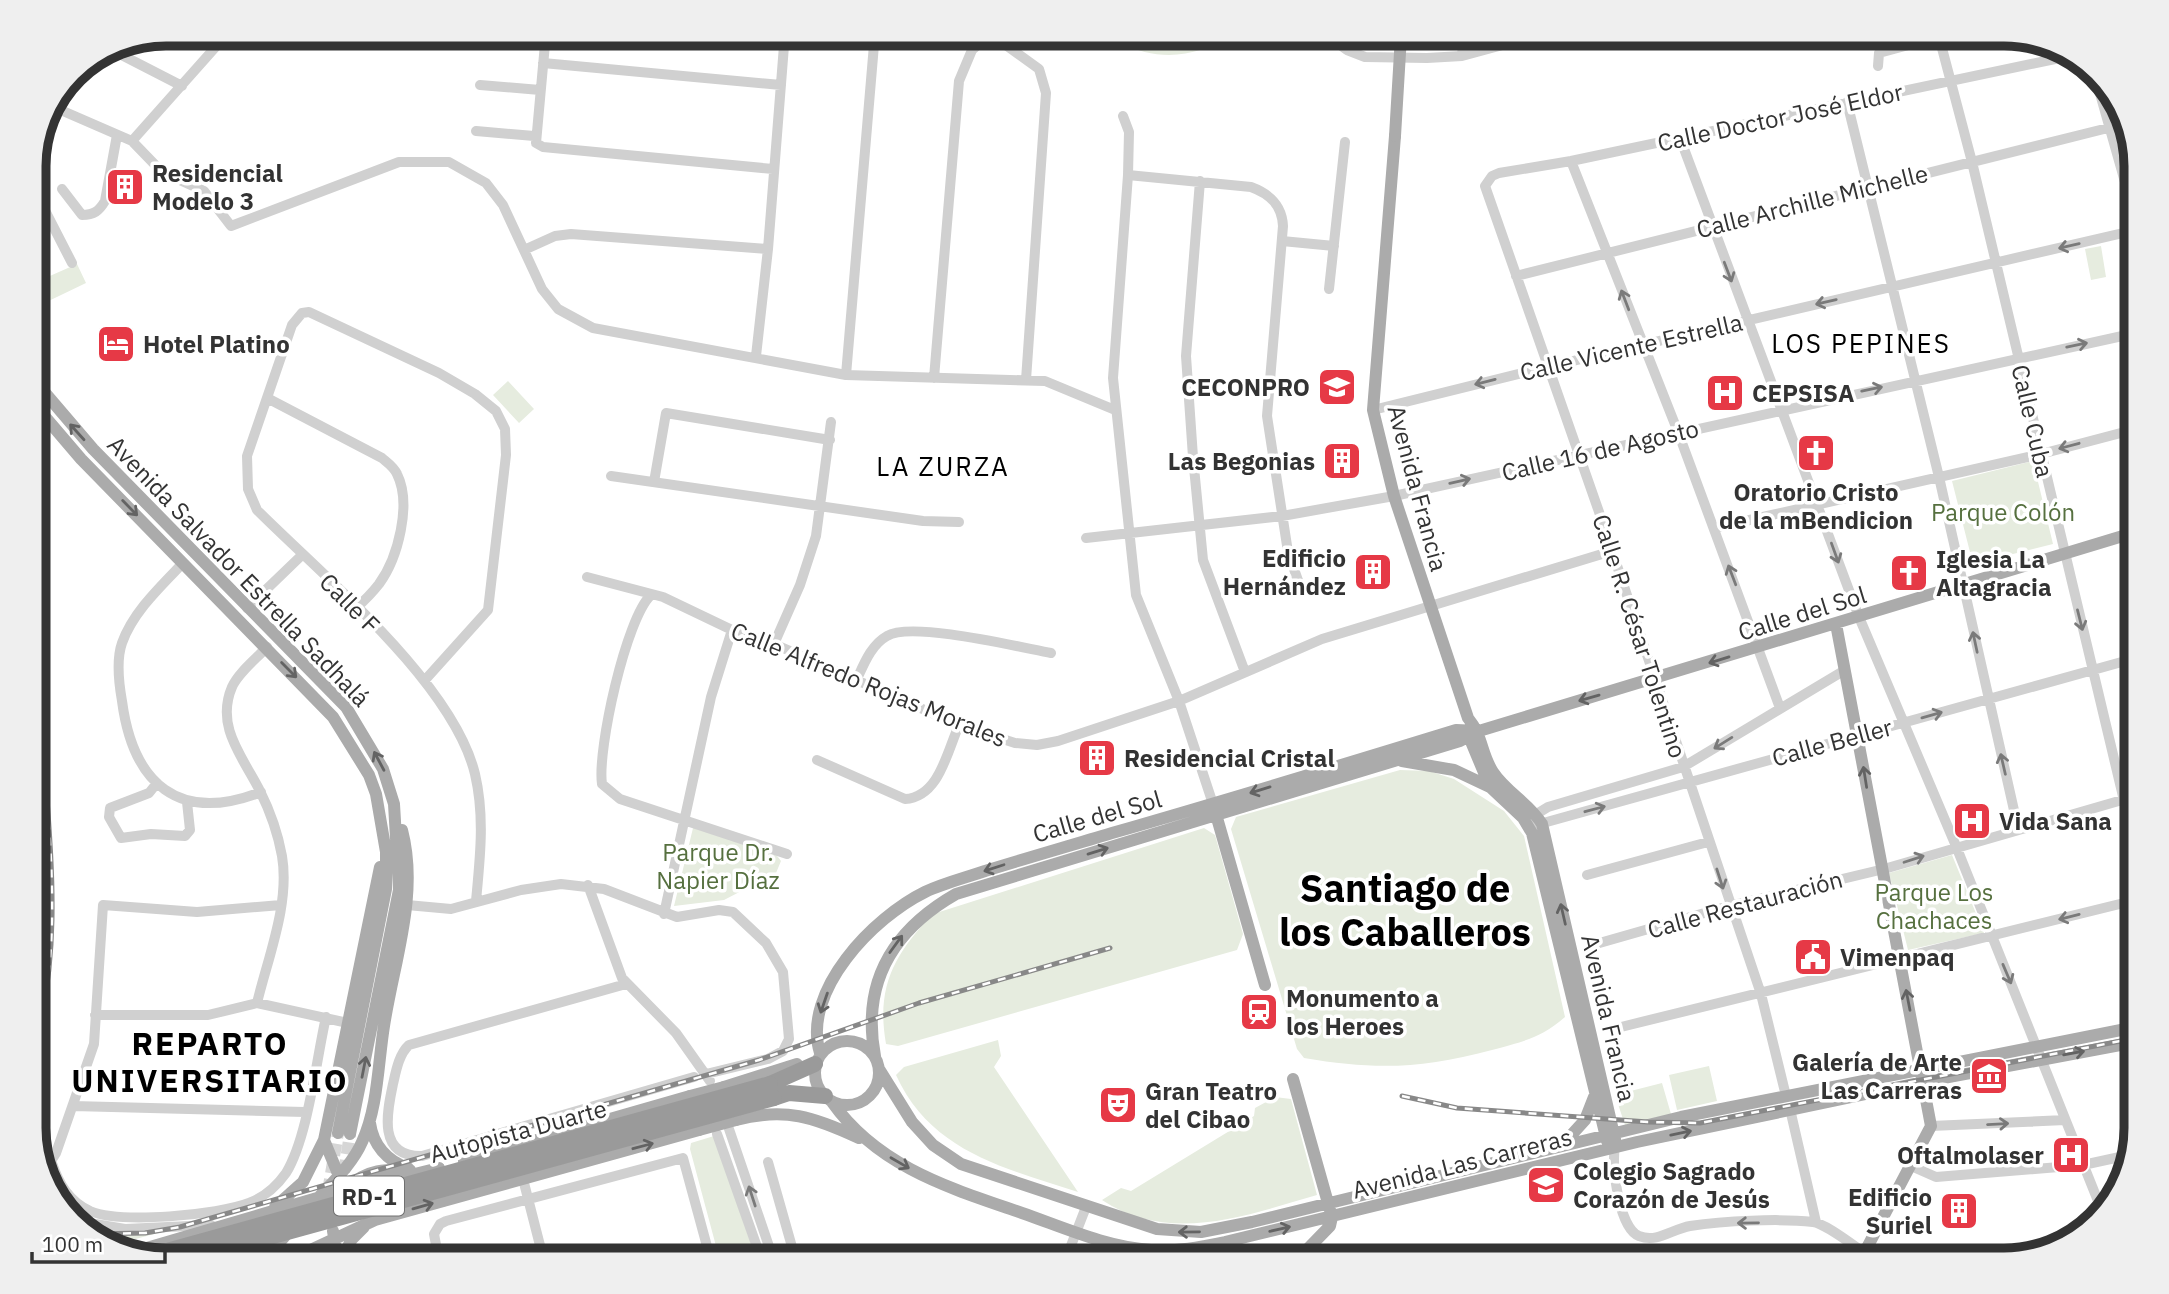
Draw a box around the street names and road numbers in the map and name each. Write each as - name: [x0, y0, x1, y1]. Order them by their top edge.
- street label: Calle Doctor José Eldor: [1654, 75, 1906, 159]
- street label: Calle Archille Michelle: [1693, 157, 1931, 245]
- street label: Calle Vicente Estrella: [1517, 306, 1746, 388]
- street label: Calle Cuba: [2004, 361, 2062, 481]
- street label: Avenida Francia: [1380, 401, 1456, 575]
- street label: Calle 16 de Agosto: [1498, 412, 1702, 488]
- street label: Avenida Salvador Estrella Sadhalá: [101, 429, 377, 713]
- street label: Calle R. César Tolentino: [1585, 510, 1695, 762]
- street label: Calle F: [313, 566, 387, 640]
- street label: Calle del Sol: [1734, 578, 1870, 648]
- street label: Calle Alfredo Rojas Morales: [726, 614, 1012, 754]
- street label: Calle Beller: [1768, 711, 1896, 773]
- street label: Calle del Sol: [1029, 782, 1165, 850]
- street label: Calle Restauración: [1644, 863, 1846, 945]
- street label: Avenida Francia: [1574, 931, 1644, 1105]
- street label: Autopista Duarte: [426, 1092, 610, 1170]
- street label: Avenida Las Carreras: [1349, 1120, 1575, 1206]
- road number: RD-1: [334, 1176, 404, 1216]

